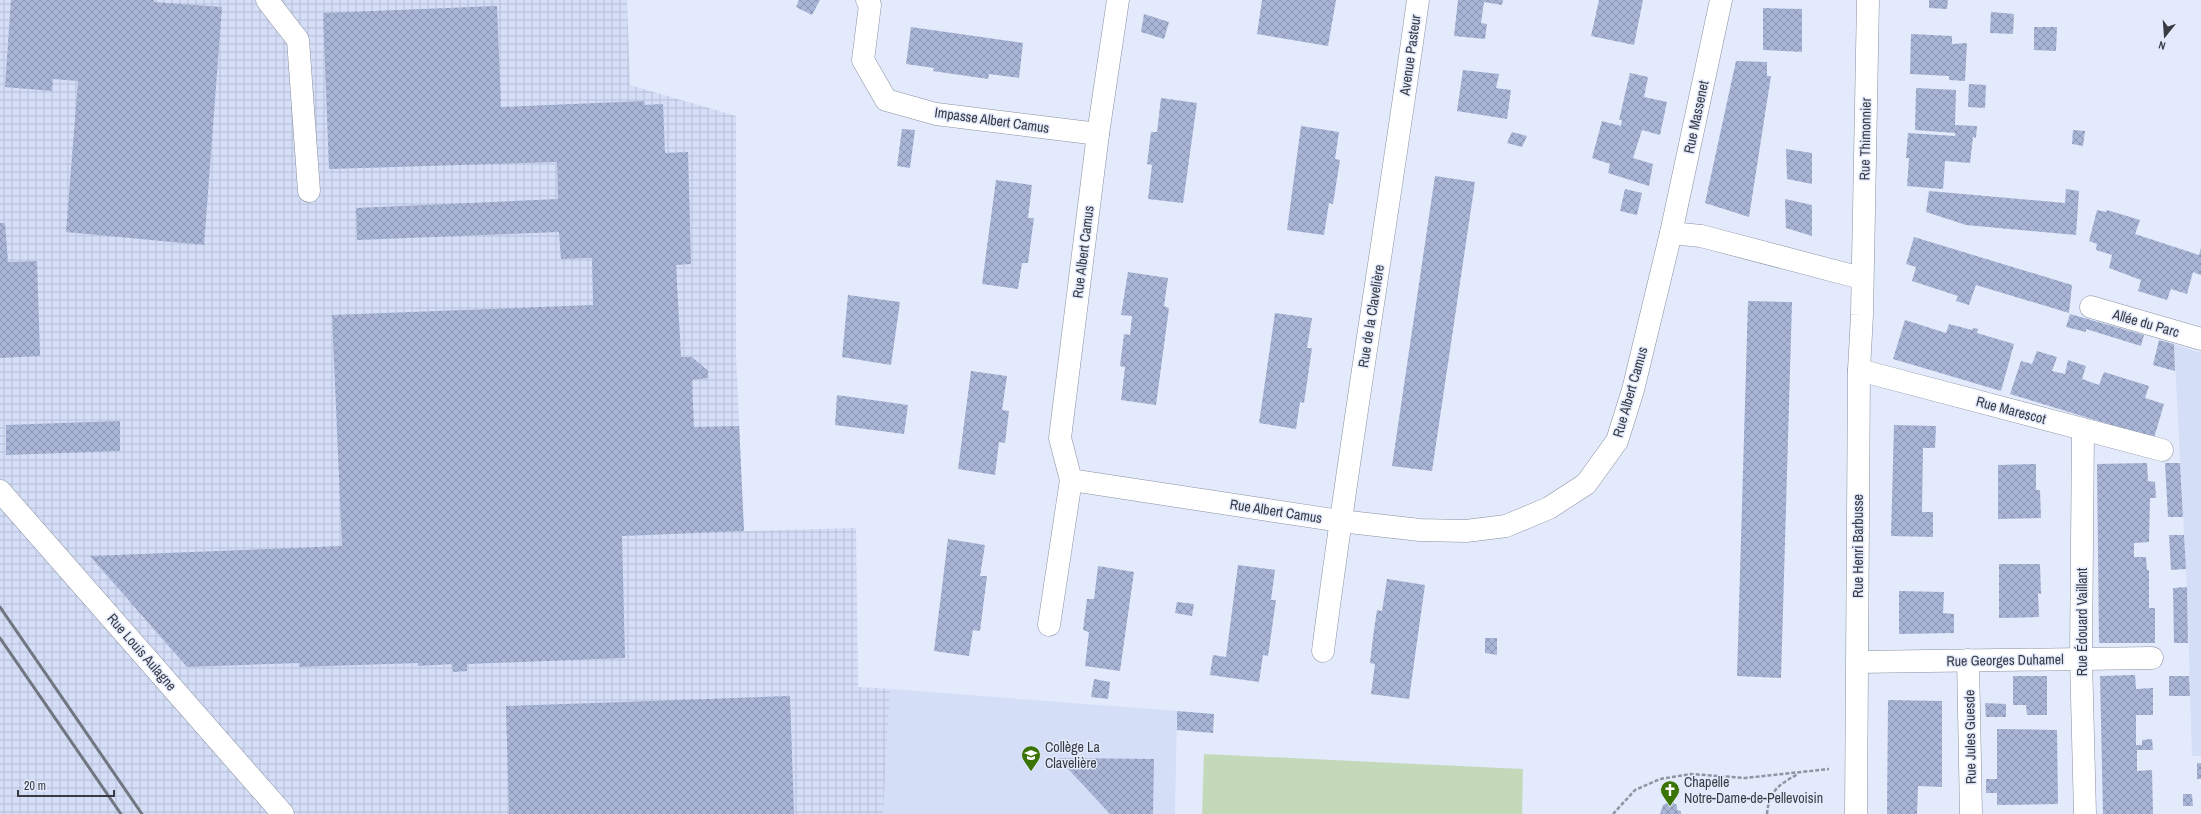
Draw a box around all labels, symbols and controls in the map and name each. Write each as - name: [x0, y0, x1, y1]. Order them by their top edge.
- street label: Avenue Pasteur: [1395, 13, 1425, 98]
- north arrow: [2145, 16, 2185, 56]
- text: N: [2157, 38, 2167, 53]
- street label: Rue Massenet: [1680, 79, 1712, 155]
- street label: Rue Thimonnier: [1855, 97, 1875, 181]
- street label: Impasse Albert Camus: [934, 103, 1051, 137]
- street label: Rue Albert Camus: [1068, 204, 1098, 299]
- street label: Rue de la Clavelière: [1354, 263, 1388, 369]
- street label: Allée du Parc: [2110, 305, 2182, 341]
- street label: Rue Albert Camus: [1609, 344, 1652, 439]
- street label: Rue Marescot: [1974, 392, 2048, 428]
- street label: Rue Henri Barbusse: [1849, 494, 1867, 598]
- street label: Rue Albert Camus: [1229, 495, 1324, 527]
- street label: Rue Édouard Vaillant: [2073, 568, 2091, 676]
- street label: Rue Louis Aulagne: [103, 609, 181, 695]
- street label: Rue Georges Duhamel: [1946, 650, 2064, 670]
- street label: Rue Jules Guesde: [1960, 690, 1980, 784]
- place label: Collège La Clavelière: [1045, 738, 1100, 772]
- school or university icon: Collège La Clavelière: [1020, 744, 1042, 772]
- scale bar: [18, 772, 114, 798]
- place label: Chapelle Notre-Dame-de-Pellevoisin: [1684, 773, 1823, 807]
- text: 20 m: [24, 778, 46, 794]
- church icon: Chapelle Notre-Dame-de-Pellevoisin: [1659, 779, 1681, 807]

